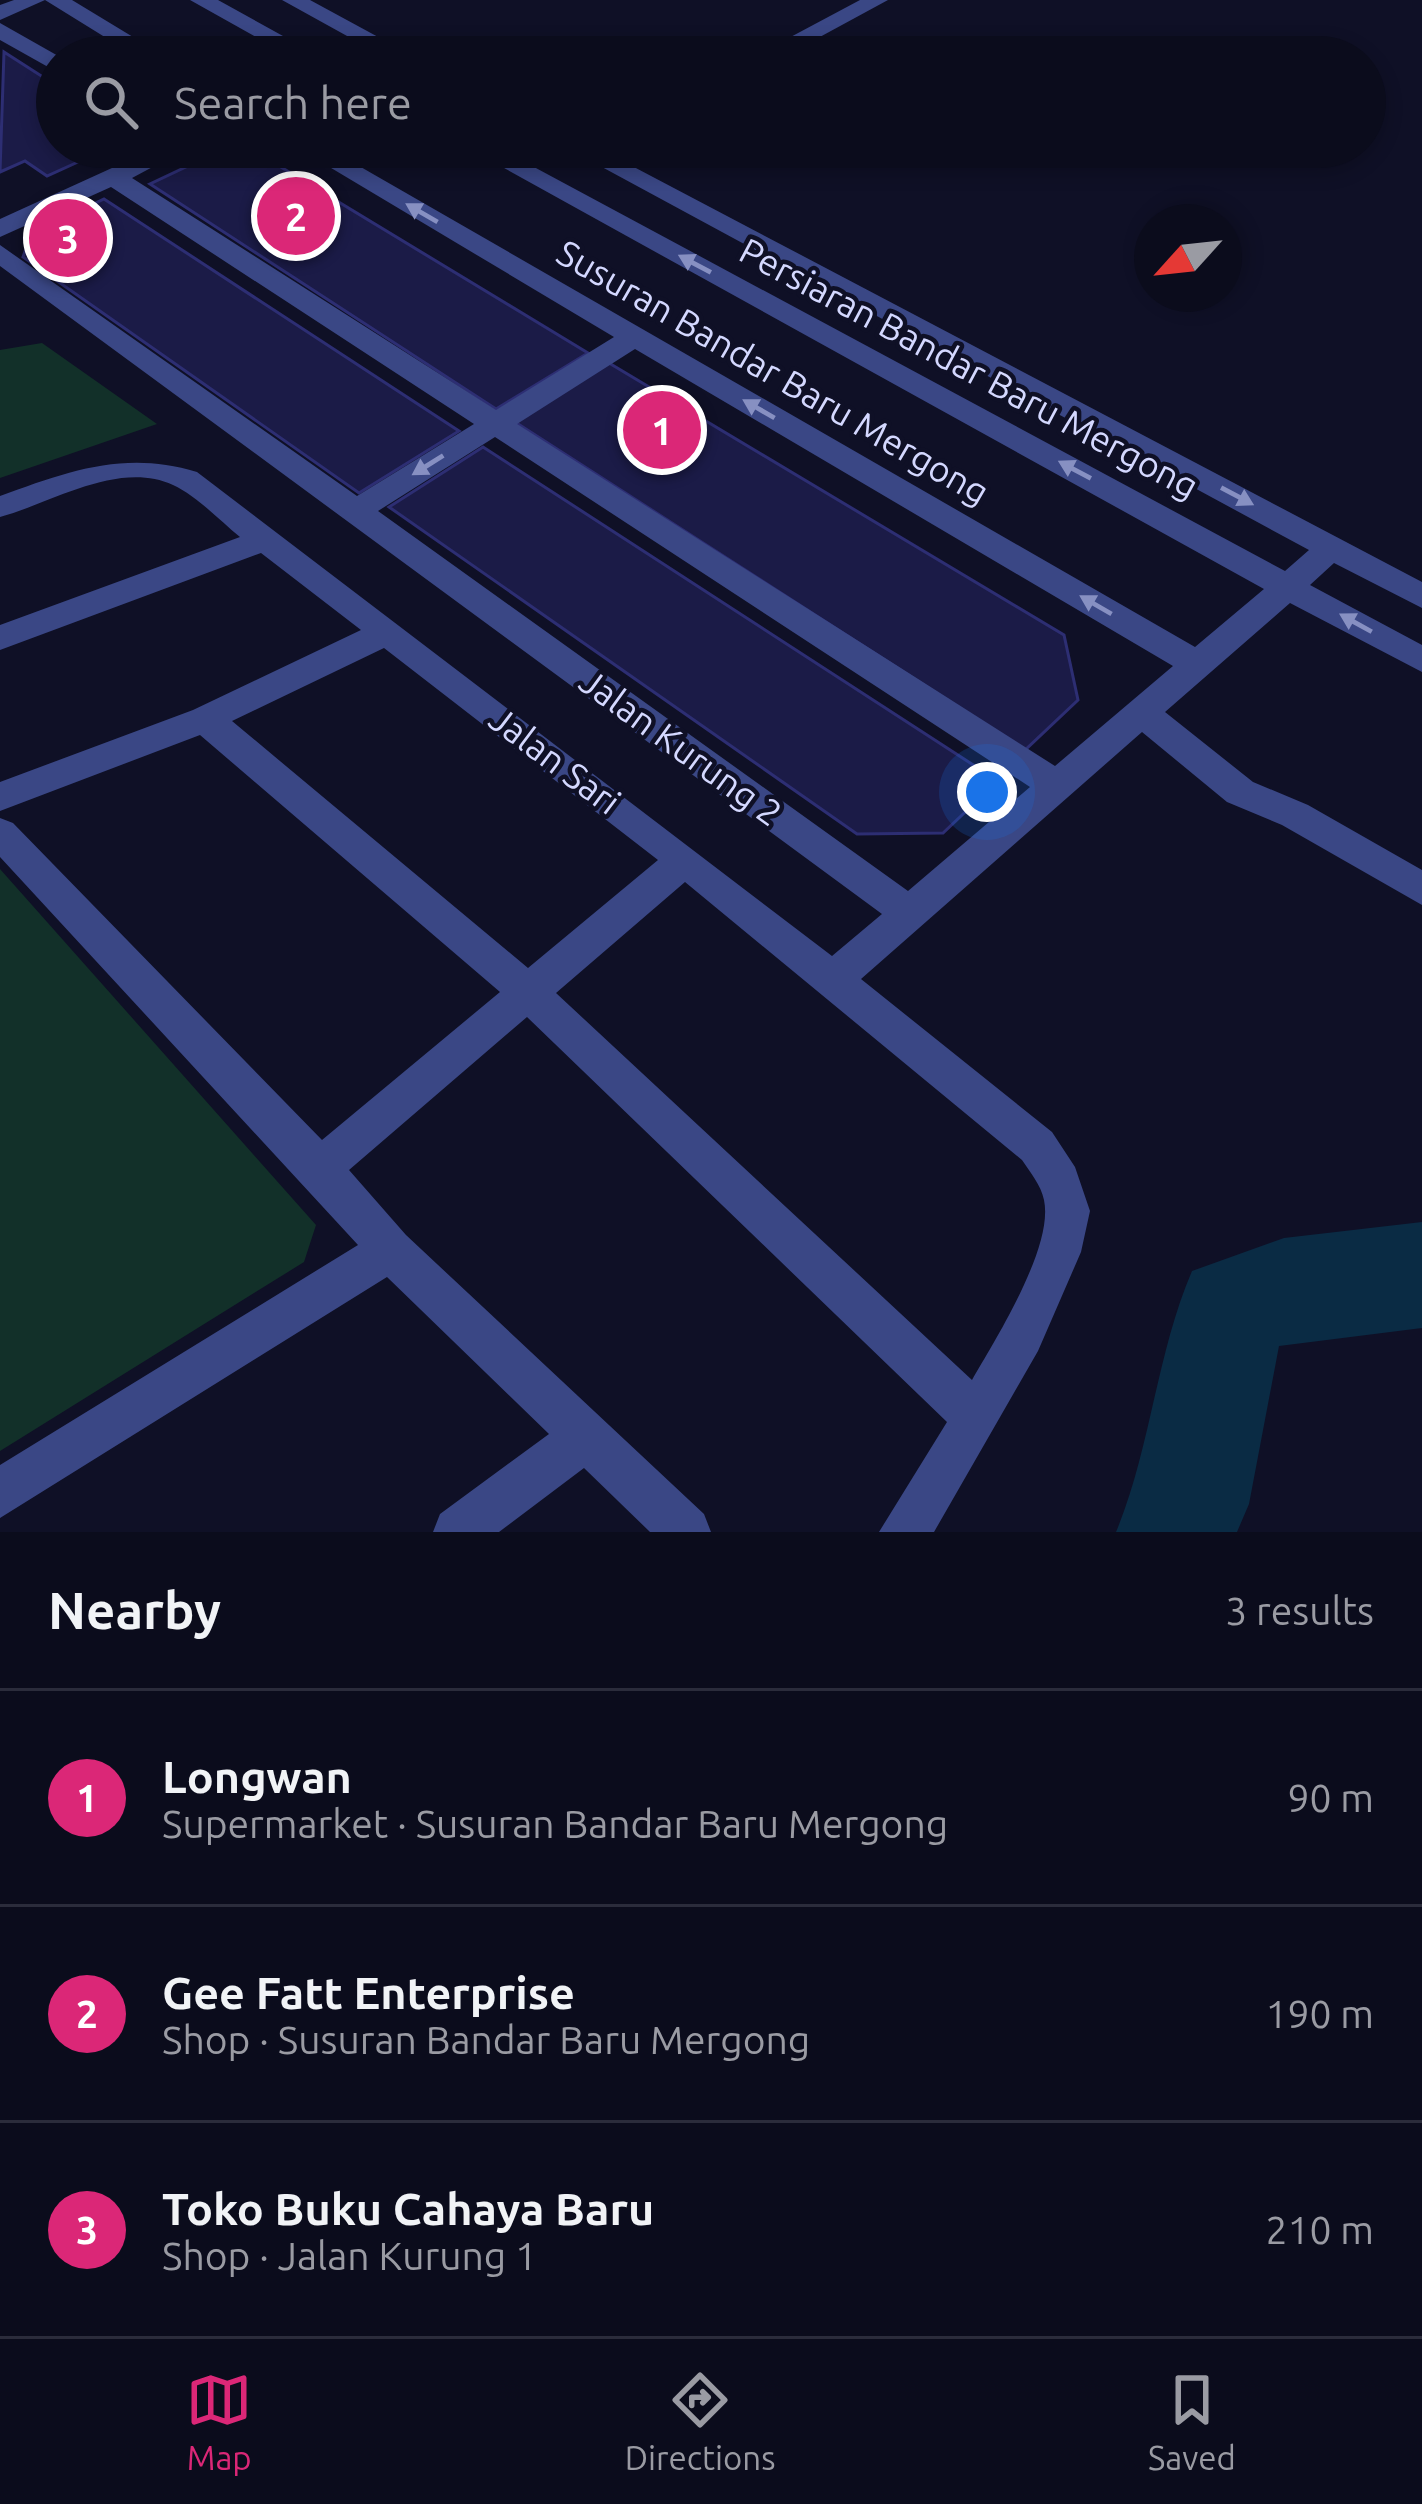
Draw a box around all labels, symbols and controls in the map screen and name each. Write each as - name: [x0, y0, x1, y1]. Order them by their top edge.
- search box: [36, 36, 1386, 168]
- icon: search: [78, 69, 144, 135]
- text: Search here: [174, 77, 412, 128]
- pin: 2: [257, 171, 335, 261]
- pin: 3: [29, 193, 107, 283]
- one-way arrow: [405, 204, 439, 225]
- north arrow: [1134, 204, 1242, 312]
- street label: Persiaran Bandar Baru Mergong: [733, 229, 1205, 506]
- street label: Susuran Bandar Baru Mergong: [550, 231, 996, 512]
- one-way arrow: [678, 254, 713, 275]
- pin: 1: [623, 385, 701, 475]
- one-way arrow: [742, 400, 776, 421]
- one-way arrow: [411, 454, 445, 475]
- one-way arrow: [1058, 460, 1093, 481]
- one-way arrow: [1220, 486, 1255, 506]
- one-way arrow: [1080, 596, 1113, 617]
- one-way arrow: [1338, 613, 1373, 634]
- street label: Jalan Kurung 2: [572, 660, 790, 834]
- street label: Jalan Sari: [482, 697, 629, 822]
- your location: [957, 762, 1017, 822]
- text: Nearby: [48, 1581, 221, 1639]
- text: 3 results: [1225, 1589, 1374, 1632]
- text: Longwan: [162, 1751, 352, 1802]
- text: 1: [76, 1776, 98, 1819]
- text: 90 m: [1287, 1776, 1374, 1819]
- text: Supermarket · Susuran Bandar Baru Mergong: [162, 1802, 948, 1845]
- text: Gee Fatt Enterprise: [162, 1967, 575, 2018]
- text: 2: [76, 1992, 98, 2035]
- text: 190 m: [1265, 1992, 1374, 2035]
- text: Shop · Susuran Bandar Baru Mergong: [162, 2018, 810, 2061]
- text: Toko Buku Cahaya Baru: [162, 2183, 654, 2234]
- text: 3: [76, 2208, 98, 2251]
- text: 210 m: [1265, 2208, 1374, 2251]
- text: Shop · Jalan Kurung 1: [162, 2234, 537, 2277]
- tab: Map: [186, 2367, 252, 2476]
- tab: Directions: [625, 2367, 775, 2476]
- tab: Saved: [1148, 2367, 1236, 2476]

